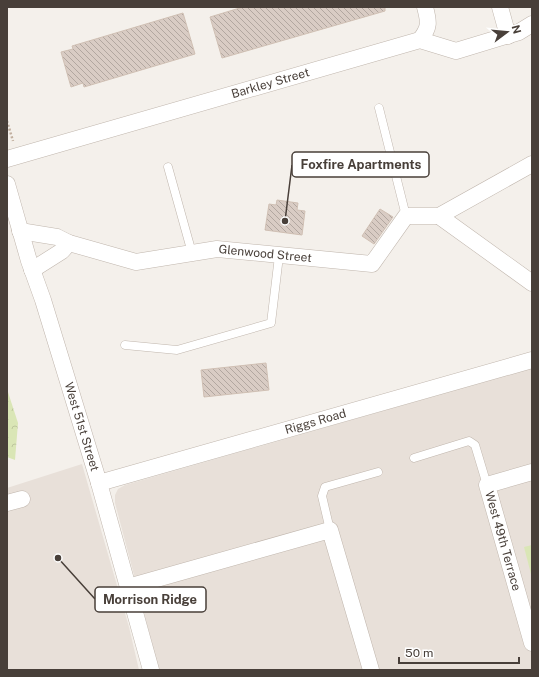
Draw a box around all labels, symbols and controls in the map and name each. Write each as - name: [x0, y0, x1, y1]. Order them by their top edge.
- north arrow: [487, 12, 527, 52]
- text: N: [510, 23, 524, 35]
- street label: Barkley Street: [230, 65, 311, 101]
- callout: Foxfire Apartments: [292, 152, 429, 177]
- text: Foxfire Apartments: [301, 157, 422, 172]
- street label: Glenwood Street: [218, 242, 313, 265]
- street label: West 51st Street: [62, 380, 102, 473]
- street label: Riggs Road: [283, 406, 348, 437]
- street label: West 49th Terrace: [482, 489, 524, 593]
- callout: Morrison Ridge: [95, 587, 206, 612]
- text: Morrison Ridge: [103, 592, 197, 607]
- scale bar: [399, 639, 519, 665]
- text: 50 m: [405, 646, 433, 660]

